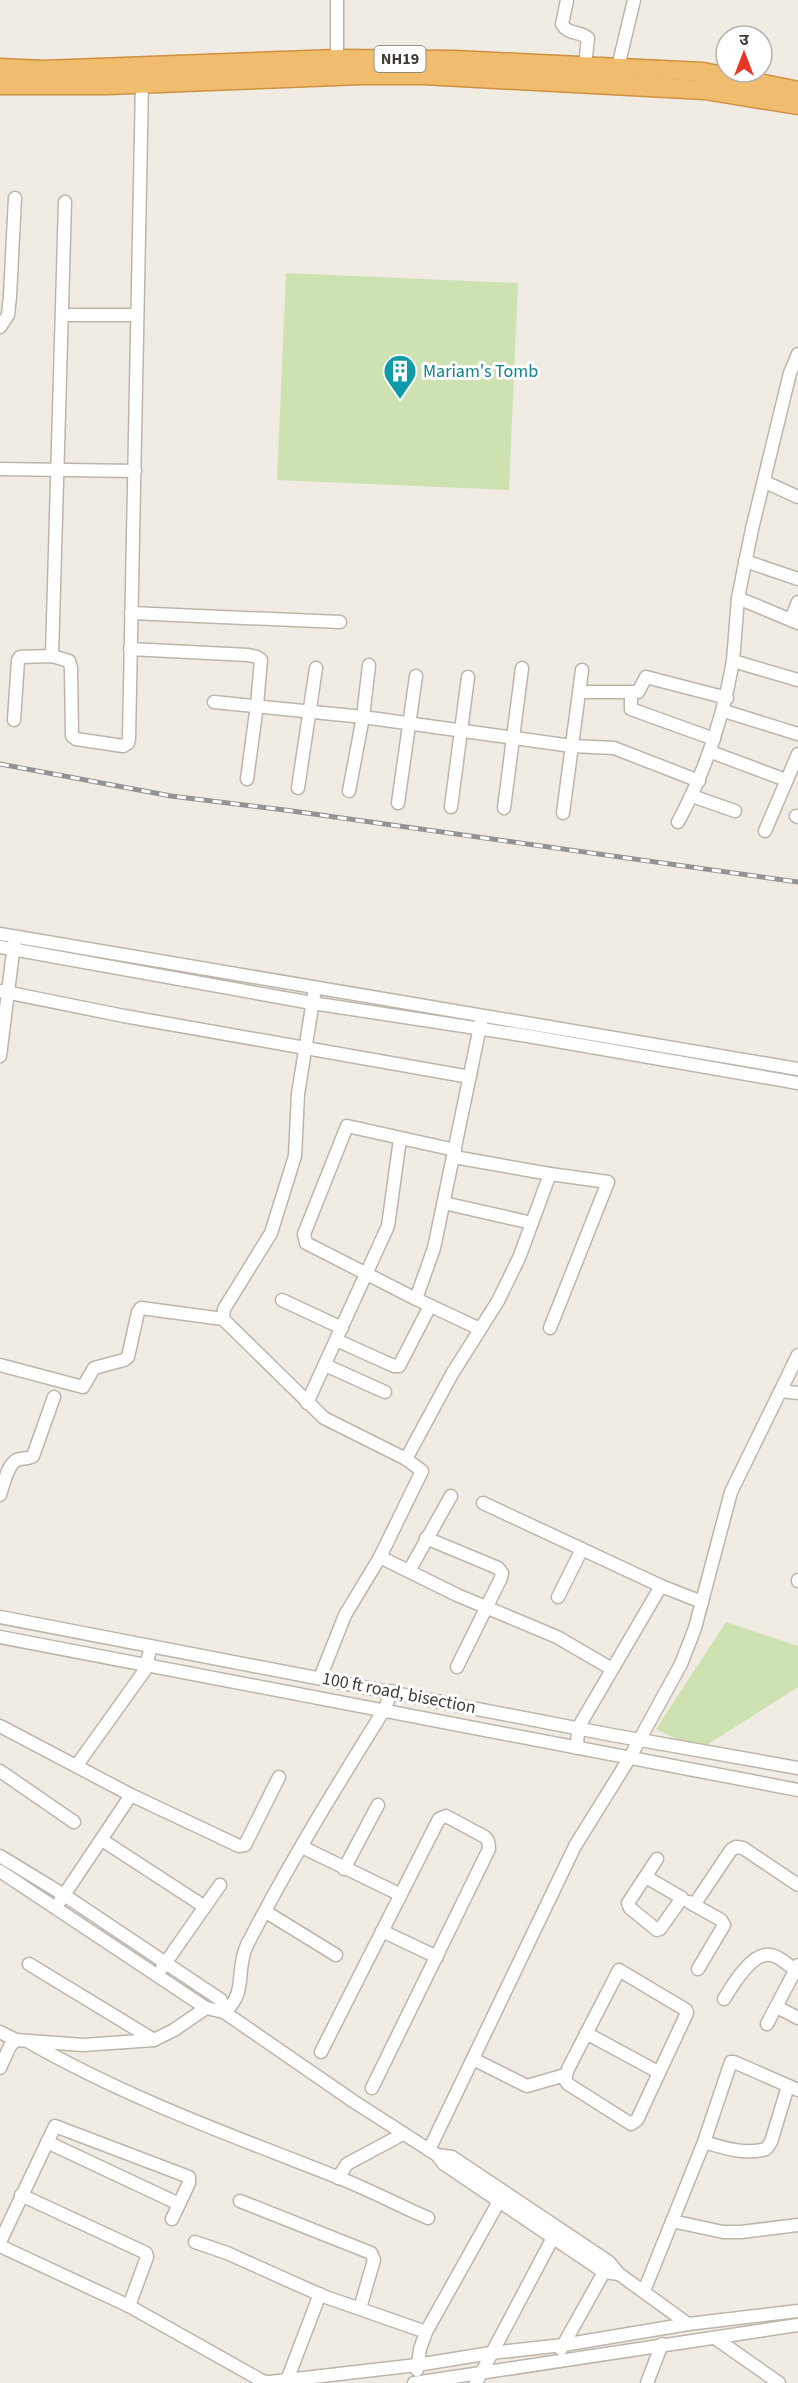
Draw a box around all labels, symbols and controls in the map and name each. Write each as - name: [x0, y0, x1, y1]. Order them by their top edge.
- north arrow: [714, 24, 774, 84]
- text: उ: [739, 29, 749, 51]
- road number: NH19: [374, 46, 426, 72]
- building icon: Mariam's Tomb: [382, 353, 418, 400]
- place label: Mariam's Tomb: [423, 359, 538, 384]
- street label: 100 ft road, bisection: [320, 1666, 478, 1720]

